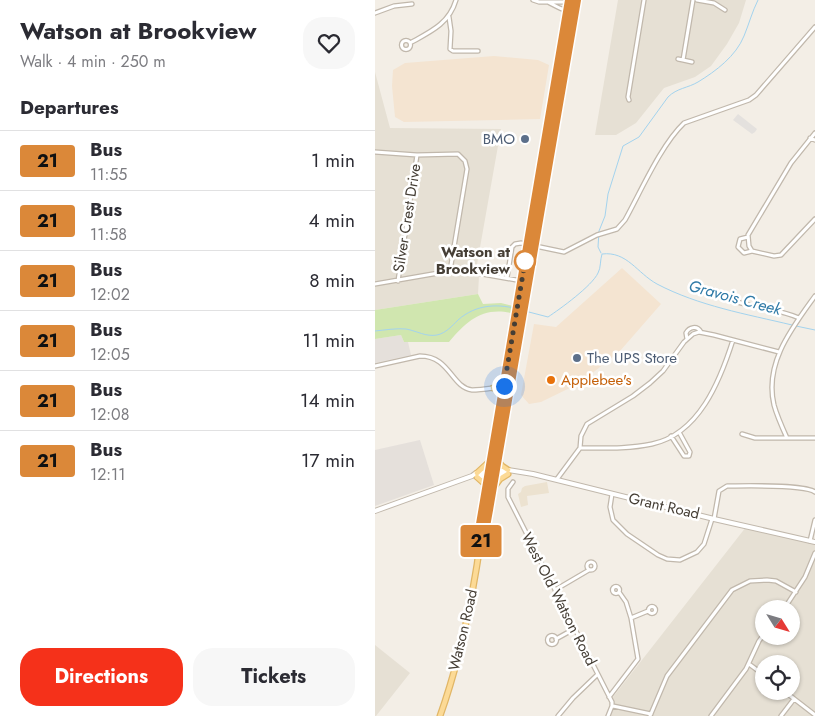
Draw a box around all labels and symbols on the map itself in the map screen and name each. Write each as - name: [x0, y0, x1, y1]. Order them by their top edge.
- place label: BMO: [483, 128, 515, 150]
- marker: BMO: [519, 133, 531, 145]
- street label: Silver Crest Drive: [388, 162, 426, 274]
- place label: Watson at Brookview: [436, 241, 511, 280]
- marker: Watson at Brookview: [514, 250, 536, 272]
- water label: Gravois Creek: [686, 274, 785, 321]
- place label: The UPS Store: [587, 347, 677, 369]
- marker: The UPS Store: [571, 352, 583, 364]
- place label: Applebee's: [561, 369, 632, 391]
- your location: [492, 374, 517, 399]
- marker: Applebee's: [545, 374, 557, 386]
- street label: Grant Road: [626, 487, 702, 525]
- line badge: 21: [459, 525, 503, 557]
- street label: West Old Watson Road: [516, 529, 602, 669]
- street label: Watson Road: [443, 587, 483, 673]
- north arrow: [755, 600, 800, 645]

